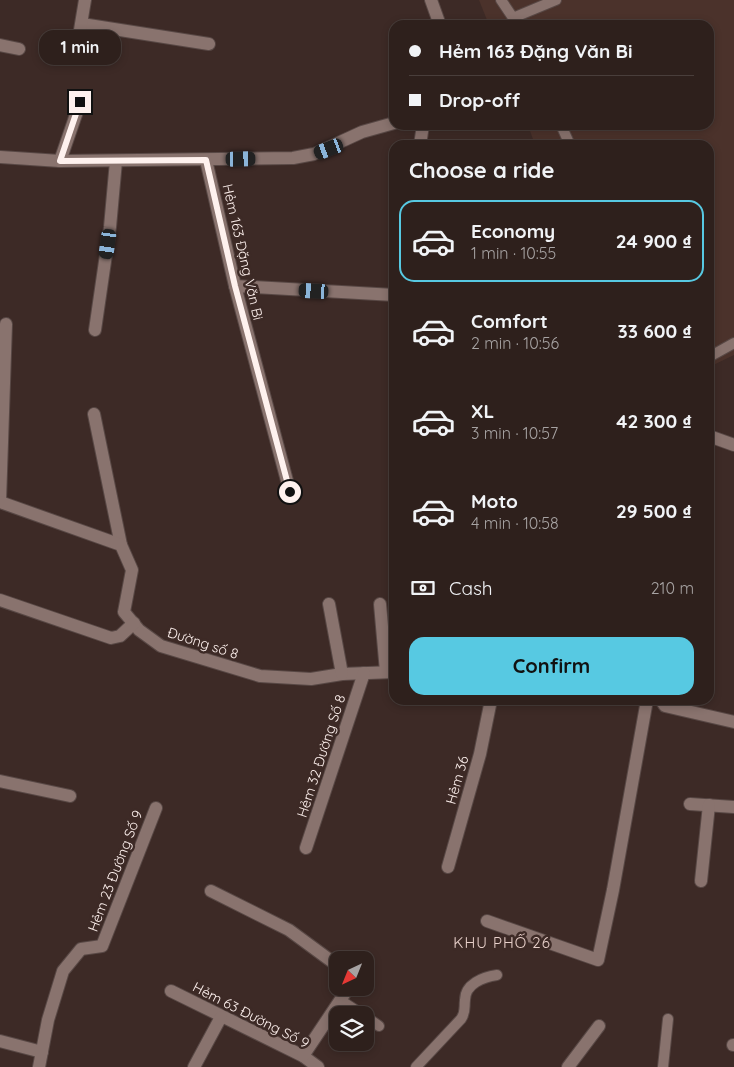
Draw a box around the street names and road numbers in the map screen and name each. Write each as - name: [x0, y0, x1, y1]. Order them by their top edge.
- street label: Hẻm 163 Đặng Văn Bi: [219, 182, 267, 322]
- street label: Đường số 8: [165, 623, 241, 663]
- street label: Hẻm 32 Đường Số 8: [293, 692, 349, 820]
- street label: Hẻm 36: [442, 753, 473, 806]
- street label: Hẻm 23 Đường Số 9: [84, 808, 147, 934]
- street label: Hẻm 63 Đường Số 9: [190, 978, 312, 1052]

